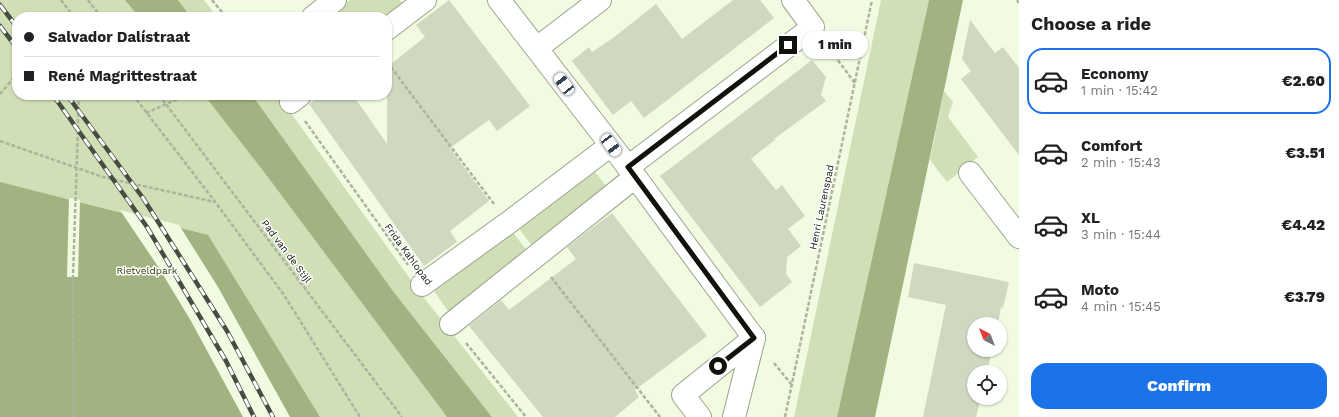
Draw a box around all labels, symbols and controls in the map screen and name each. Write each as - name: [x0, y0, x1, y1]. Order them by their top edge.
- text: Choose a ride: [1031, 13, 1151, 34]
- text: Salvador Dalístraat: [48, 28, 190, 46]
- callout: 1 min: [802, 31, 868, 59]
- route end: [779, 36, 797, 54]
- text: 1 min: [818, 37, 852, 52]
- icon: car: [1033, 63, 1069, 99]
- text: Economy: [1081, 65, 1148, 83]
- text: René Magrittestraat: [48, 67, 197, 85]
- car: [552, 71, 576, 97]
- text: €2.60: [1282, 72, 1325, 90]
- text: 1 min · 15:42: [1081, 83, 1158, 98]
- car: [599, 132, 623, 158]
- icon: car: [1033, 135, 1069, 171]
- text: Comfort: [1081, 137, 1142, 155]
- text: €3.51: [1286, 144, 1325, 162]
- text: 2 min · 15:43: [1081, 155, 1160, 170]
- street label: Henri Laurenspad: [807, 164, 836, 251]
- icon: car: [1033, 207, 1069, 243]
- text: XL: [1081, 209, 1100, 227]
- text: €4.42: [1282, 216, 1325, 234]
- street label: Pad van de Stijl: [259, 218, 314, 285]
- street label: Frida Kahlopad: [383, 222, 435, 287]
- text: 3 min · 15:44: [1081, 227, 1161, 242]
- park label: Rietveldpark: [116, 265, 178, 276]
- icon: car: [1033, 279, 1069, 315]
- text: Moto: [1081, 281, 1119, 299]
- text: €3.79: [1284, 288, 1325, 306]
- text: 4 min · 15:45: [1081, 299, 1161, 314]
- north arrow: [967, 317, 1007, 357]
- map controls: [967, 317, 1007, 405]
- route start: [709, 357, 727, 375]
- button: Confirm: [1031, 363, 1327, 409]
- button: locate: [967, 365, 1007, 405]

